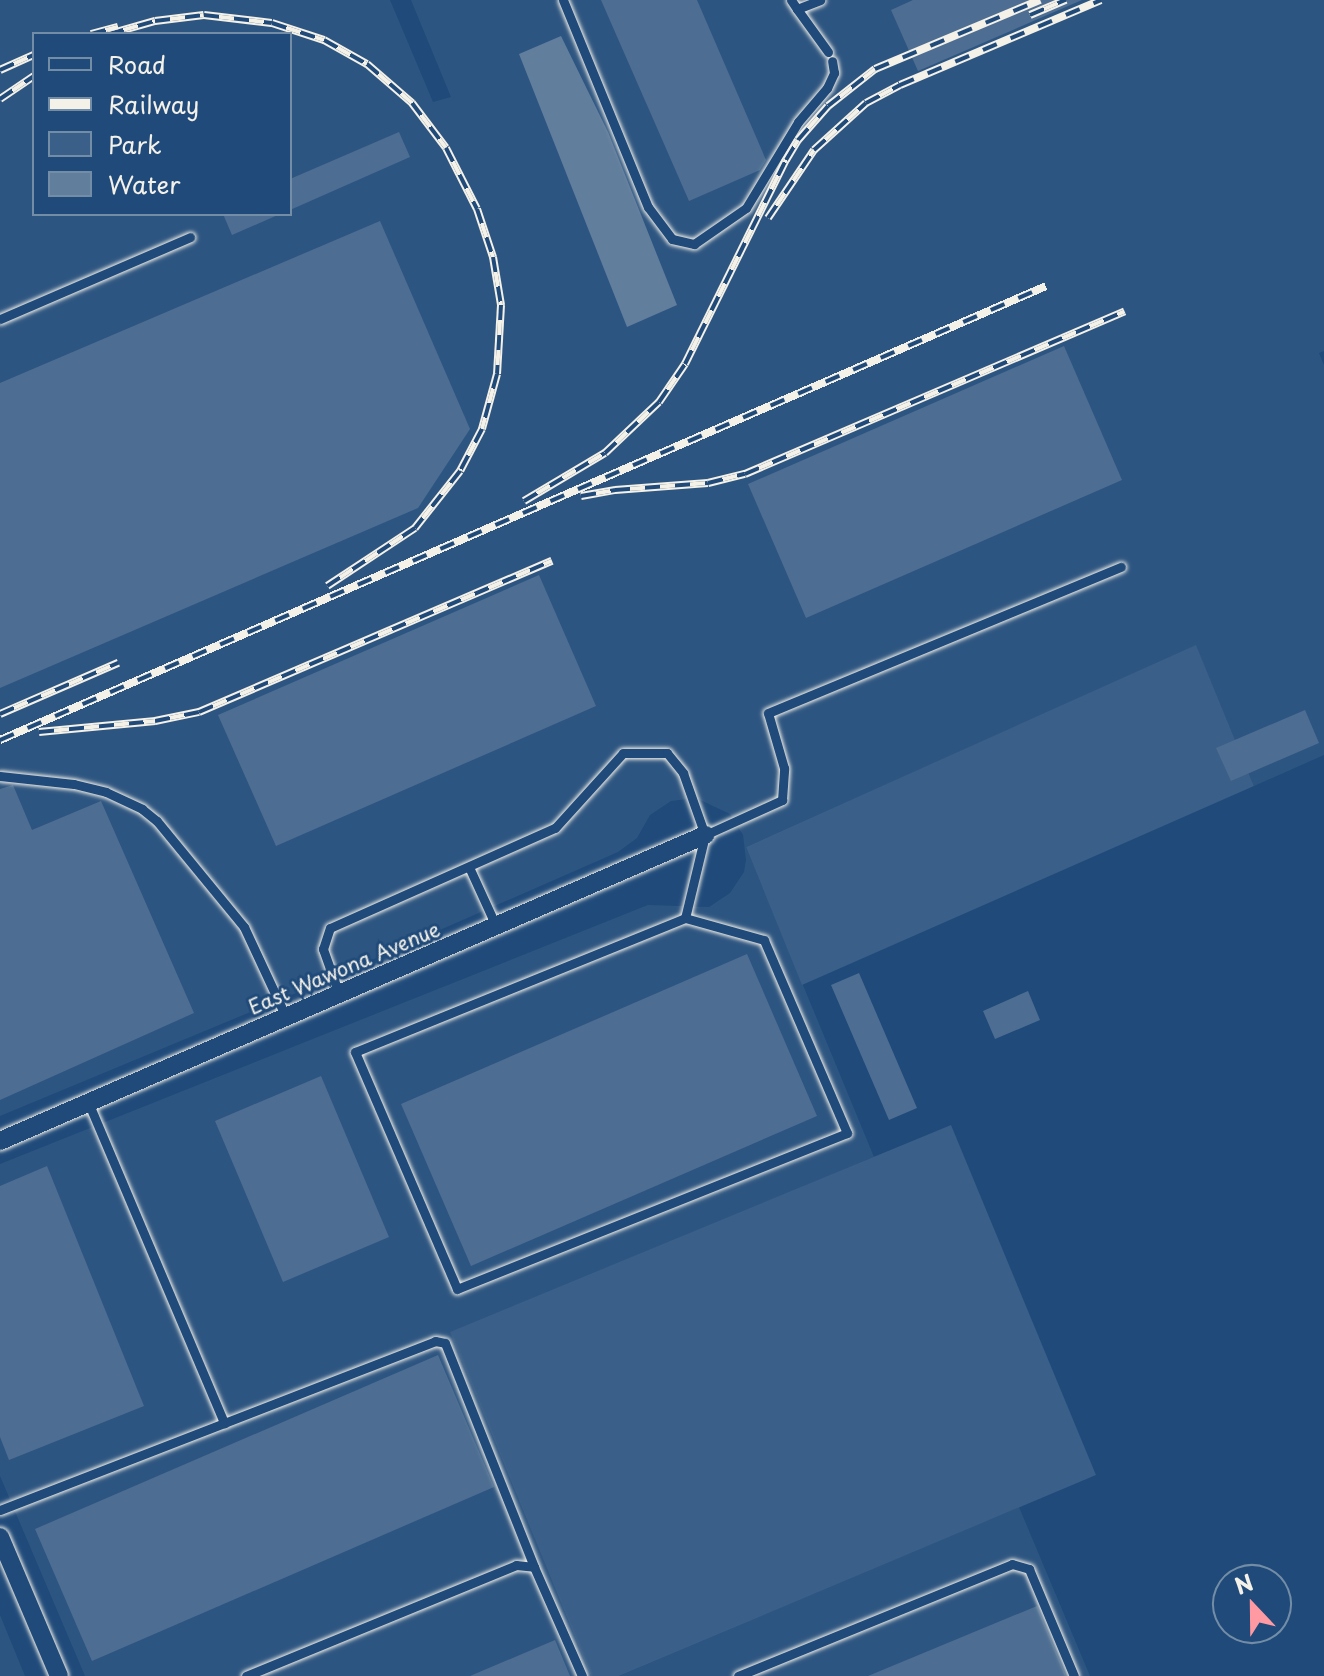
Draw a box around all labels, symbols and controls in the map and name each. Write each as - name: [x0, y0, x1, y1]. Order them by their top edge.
- legend: [32, 32, 292, 216]
- text: Road: [108, 46, 166, 82]
- text: Railway: [108, 86, 199, 122]
- text: Park: [108, 126, 162, 162]
- text: Water: [108, 166, 180, 202]
- street label: East Wawona Avenue: [245, 917, 443, 1019]
- north arrow: [1212, 1564, 1292, 1644]
- text: N: [1229, 1565, 1258, 1602]

